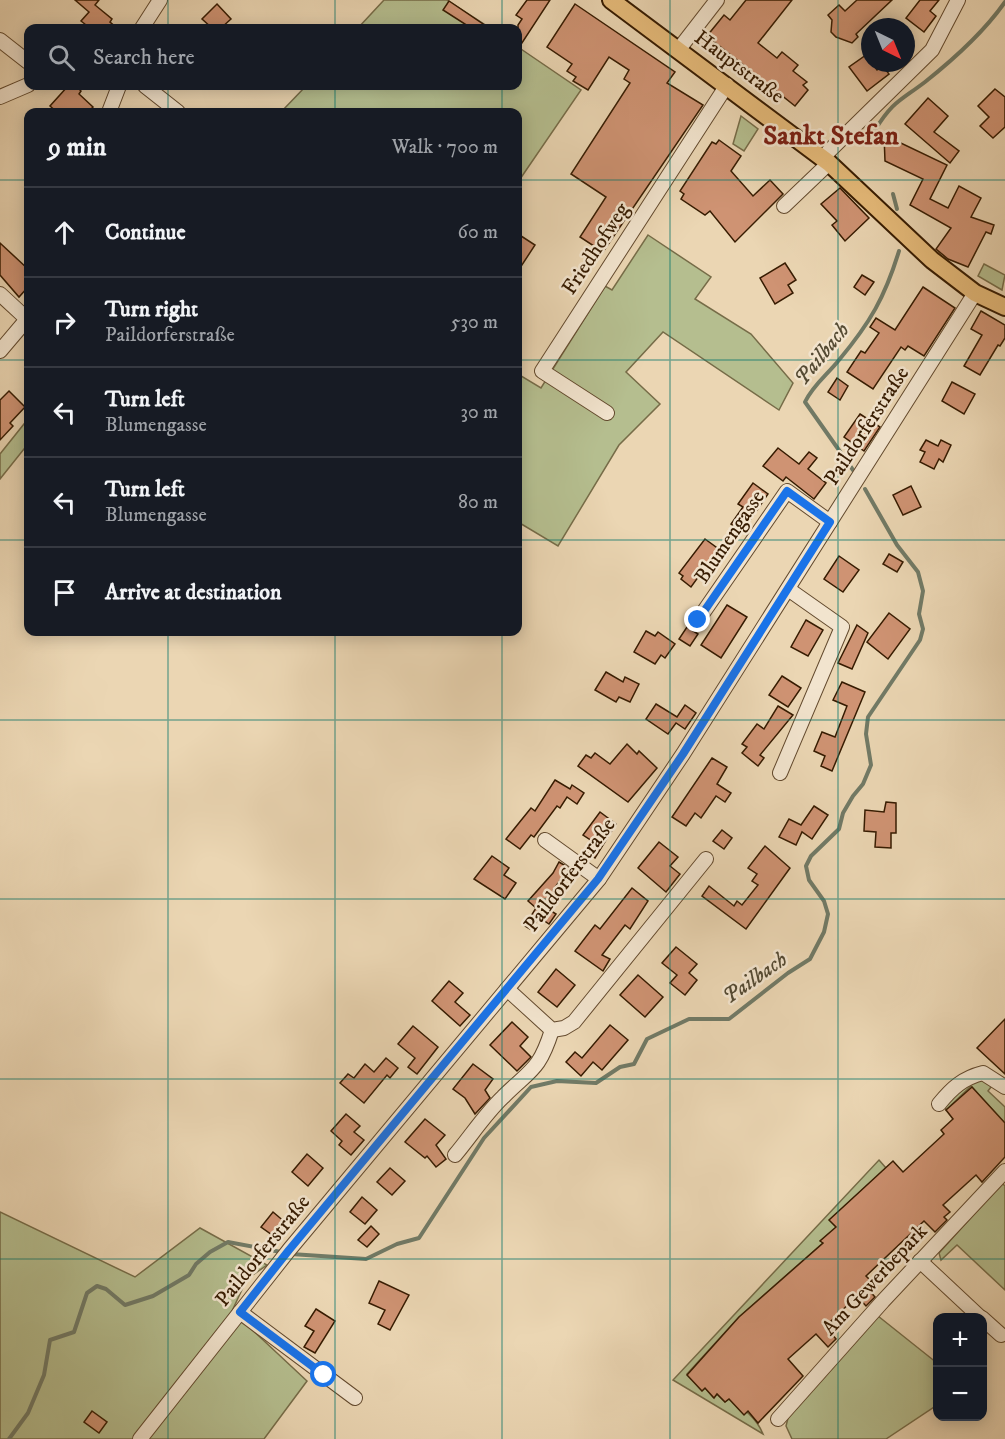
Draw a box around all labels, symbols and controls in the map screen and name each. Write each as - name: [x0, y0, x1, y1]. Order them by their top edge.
- north arrow: [861, 18, 915, 72]
- search box: [24, 24, 522, 90]
- street label: Hauptstraße: [689, 25, 789, 109]
- icon: search: [45, 41, 78, 74]
- text: Search here: [93, 44, 195, 71]
- district label: Sankt Stefan: [763, 119, 900, 153]
- text: 9 min: [48, 131, 106, 164]
- text: Walk · 700 m: [392, 135, 498, 160]
- street label: Friedhofweg: [557, 197, 636, 300]
- icon: ahead: [48, 216, 81, 249]
- text: Continue: [105, 219, 186, 246]
- text: 60 m: [458, 220, 498, 245]
- text: Turn right: [105, 296, 198, 323]
- icon: right: [48, 306, 81, 339]
- text: 530 m: [451, 310, 498, 335]
- water label: Pailbach: [789, 317, 855, 391]
- text: Paildorferstraße: [105, 323, 235, 348]
- street label: Paildorferstraße: [819, 362, 915, 490]
- text: Turn left: [105, 386, 185, 413]
- icon: left: [48, 396, 81, 429]
- text: 30 m: [460, 400, 498, 425]
- text: Blumengasse: [105, 413, 207, 438]
- text: Turn left: [105, 476, 185, 503]
- street label: Blumengasse: [689, 485, 771, 589]
- icon: left: [48, 486, 81, 519]
- text: 80 m: [458, 490, 498, 515]
- text: Blumengasse: [105, 503, 207, 528]
- icon: arrive: [48, 576, 81, 609]
- text: Arrive at destination: [105, 579, 282, 606]
- route end: [684, 606, 710, 632]
- street label: Paildorferstraße: [519, 813, 622, 937]
- water label: Pailbach: [717, 946, 793, 1010]
- street label: Paildorferstraße: [210, 1190, 316, 1312]
- street label: Am Gewerbepark: [817, 1218, 934, 1341]
- map controls: [933, 1313, 987, 1421]
- button: +: [933, 1313, 987, 1367]
- route start: [310, 1361, 336, 1387]
- button: −: [933, 1367, 987, 1421]

